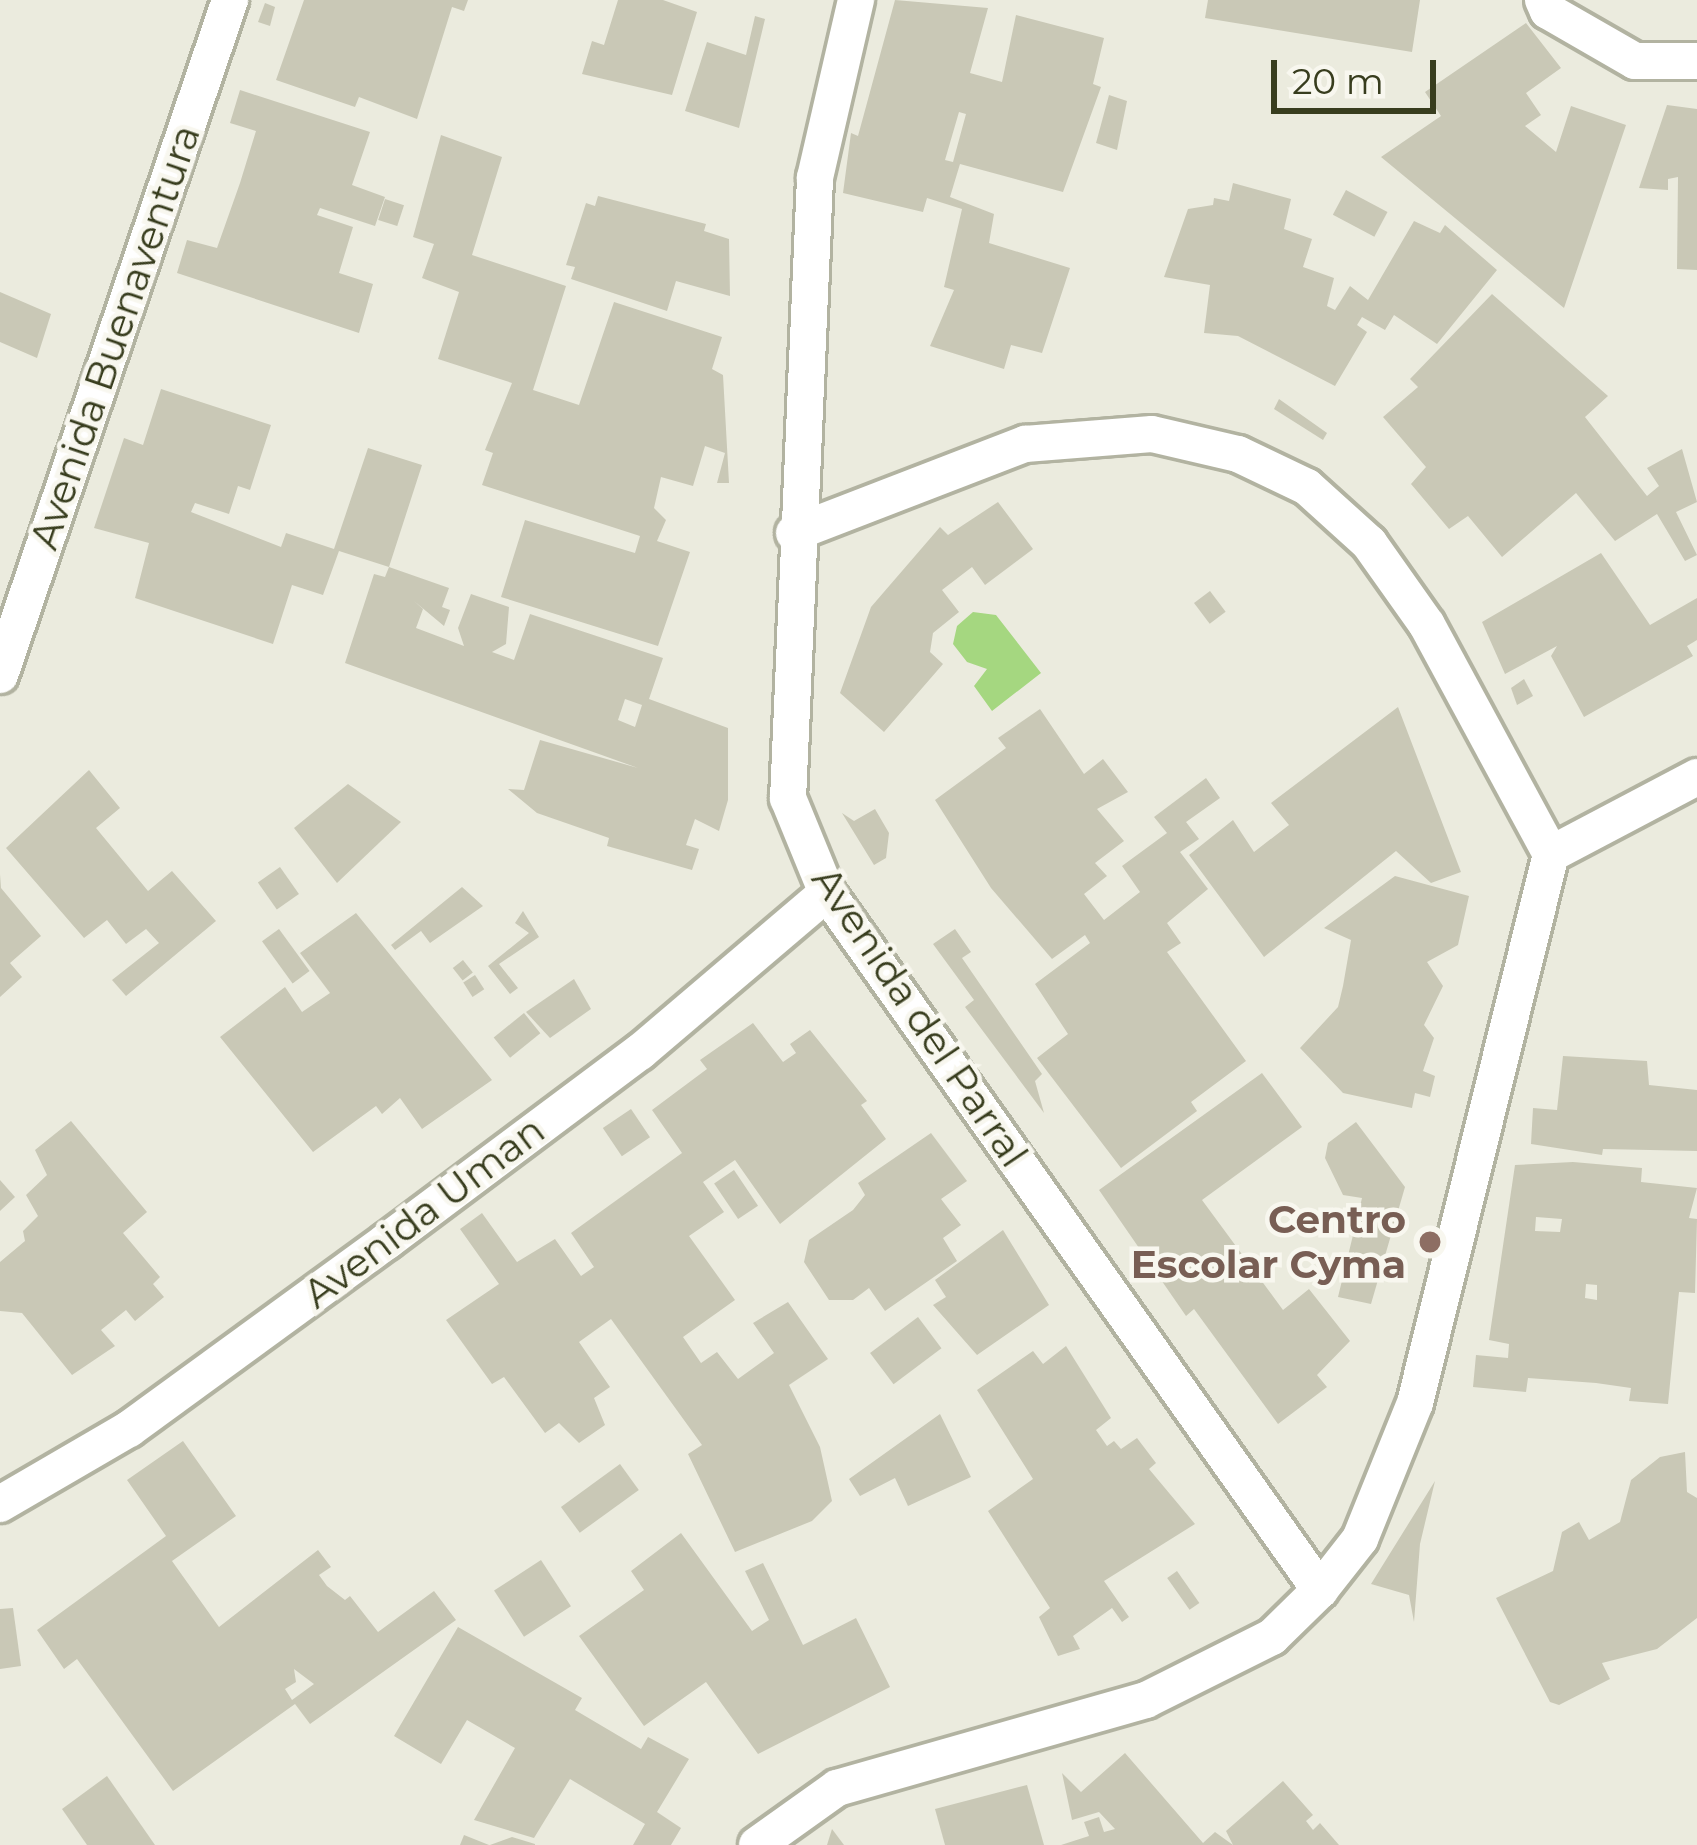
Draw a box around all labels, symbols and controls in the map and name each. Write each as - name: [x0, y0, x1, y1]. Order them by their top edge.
- scale bar: [1277, 36, 1442, 110]
- text: 20 m: [1292, 59, 1384, 103]
- street label: Avenida Buenaventura: [20, 119, 210, 555]
- street label: Avenida del Parral: [802, 858, 1038, 1176]
- street label: Avenida Uman: [294, 1106, 554, 1318]
- place label: Centro Escolar Cyma: [1131, 1197, 1406, 1288]
- marker: Centro Escolar Cyma: [1417, 1229, 1443, 1255]

